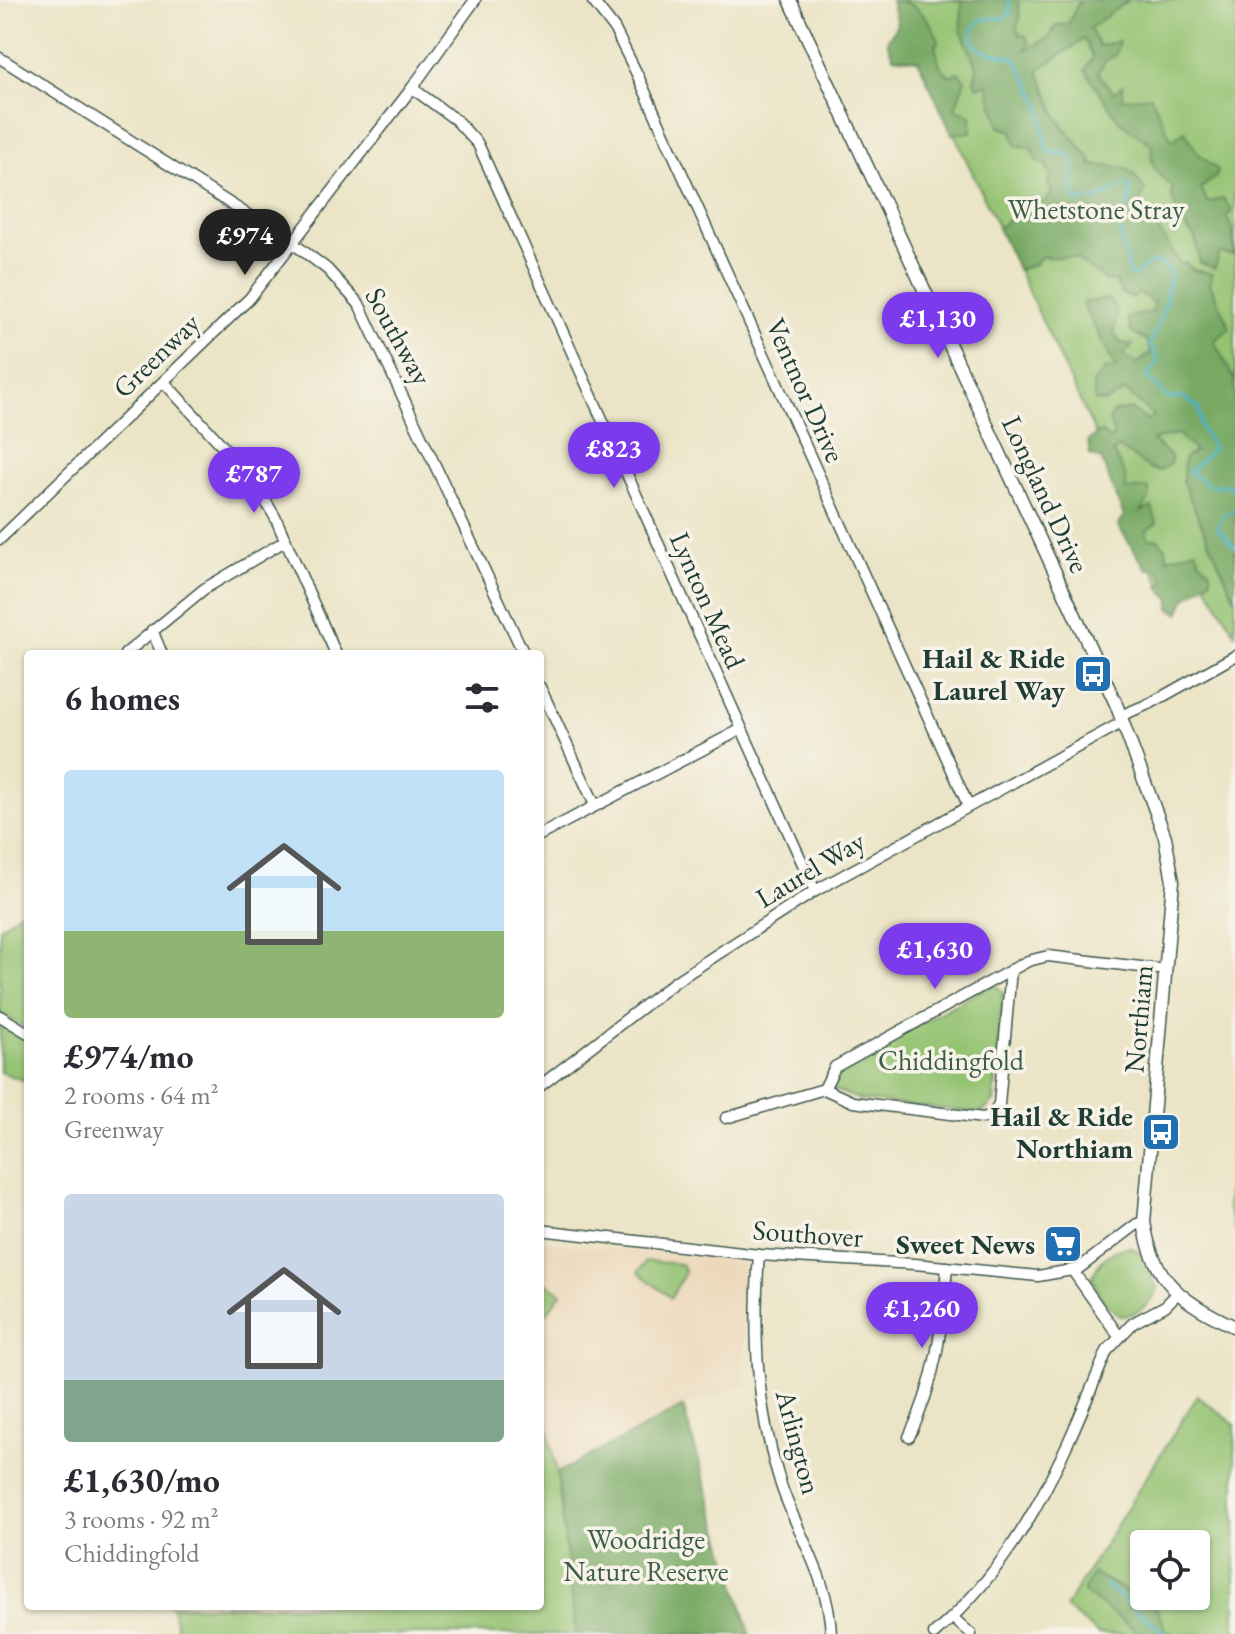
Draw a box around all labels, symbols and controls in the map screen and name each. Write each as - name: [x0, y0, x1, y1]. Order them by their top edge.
- park label: Whetstone Stray: [1007, 191, 1185, 227]
- pin: £974: [198, 209, 292, 277]
- text: £974: [217, 218, 273, 252]
- street label: Southway: [358, 281, 441, 392]
- pin: £1,130: [873, 292, 1003, 360]
- text: £1,130: [900, 301, 976, 335]
- street label: Greenway: [105, 304, 208, 405]
- street label: Ventnor Drive: [758, 312, 854, 468]
- street label: Longland Drive: [994, 410, 1098, 578]
- pin: £823: [567, 422, 661, 490]
- text: £823: [586, 431, 642, 465]
- pin: £787: [207, 447, 301, 515]
- text: £787: [226, 456, 282, 490]
- street label: Lynton Mead: [662, 526, 754, 675]
- place label: Hail & Ride Laurel Way: [922, 640, 1066, 708]
- bus stop icon: Hail & Ride Laurel Way: [1072, 653, 1114, 695]
- text: 6 homes: [64, 676, 180, 720]
- icon: filters: [460, 676, 504, 720]
- icon: home: [212, 822, 356, 966]
- street label: Laurel Way: [749, 822, 872, 916]
- pin: £1,630: [870, 923, 1000, 991]
- text: £1,630: [897, 932, 973, 966]
- street label: Northiam: [1115, 963, 1161, 1075]
- text: £974/mo: [64, 1034, 194, 1078]
- park label: Chiddingfold: [878, 1042, 1025, 1078]
- text: 2 rooms · 64 m²: [64, 1078, 219, 1112]
- place label: Hail & Ride Northiam: [990, 1098, 1133, 1166]
- bus stop icon: Hail & Ride Northiam: [1140, 1111, 1182, 1153]
- text: Greenway: [64, 1112, 164, 1146]
- street label: Southover: [752, 1211, 865, 1255]
- supermarket icon: Sweet News: [1042, 1223, 1084, 1265]
- place label: Sweet News: [896, 1226, 1035, 1262]
- icon: home: [212, 1246, 356, 1390]
- pin: £1,260: [857, 1282, 987, 1350]
- text: £1,260: [884, 1291, 960, 1325]
- street label: Arlington: [768, 1385, 830, 1498]
- text: £1,630/mo: [64, 1458, 220, 1502]
- text: 3 rooms · 92 m²: [64, 1502, 219, 1536]
- park label: Woodridge Nature Reserve: [563, 1521, 729, 1589]
- map controls: [1130, 1530, 1210, 1610]
- button: locate: [1130, 1530, 1210, 1610]
- text: Chiddingfold: [64, 1536, 199, 1570]

